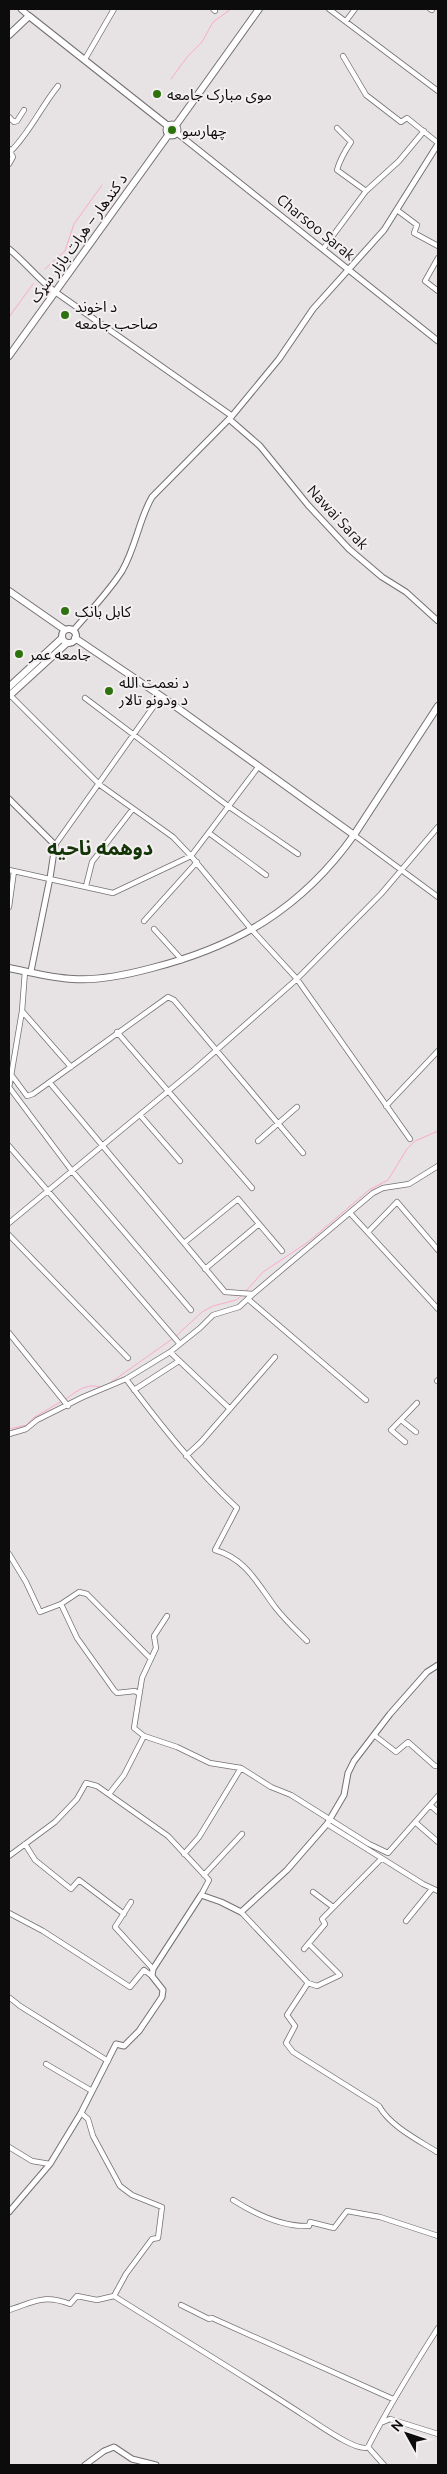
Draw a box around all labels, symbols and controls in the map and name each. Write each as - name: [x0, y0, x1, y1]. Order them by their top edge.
- place label: موی مبارک جامعه: [167, 86, 272, 104]
- marker: موی مبارک جامعه: [151, 88, 163, 100]
- place label: چهارسو: [182, 122, 227, 141]
- marker: چهارسو: [166, 124, 178, 136]
- street label: د کندهار – هرات بازار سړک: [26, 170, 131, 306]
- street label: Charsoo Sarak: [274, 190, 359, 264]
- place label: د اخوند صاحب جامعه: [75, 298, 158, 332]
- marker: د اخوند صاحب جامعه: [59, 309, 71, 321]
- street label: Nawai Sarak: [304, 481, 372, 553]
- place label: کابل بانک: [75, 603, 132, 621]
- marker: کابل بانک: [59, 605, 71, 617]
- place label: جامعه عمر: [28, 646, 91, 664]
- marker: جامعه عمر: [13, 648, 25, 660]
- place label: د نعمت الله د ودونو تالار: [118, 674, 189, 709]
- marker: د نعمت الله د ودونو تالار: [103, 685, 115, 697]
- district label: دوهمه ناحیه: [47, 836, 153, 860]
- north arrow: [382, 2409, 432, 2459]
- text: N: [388, 2416, 407, 2435]

